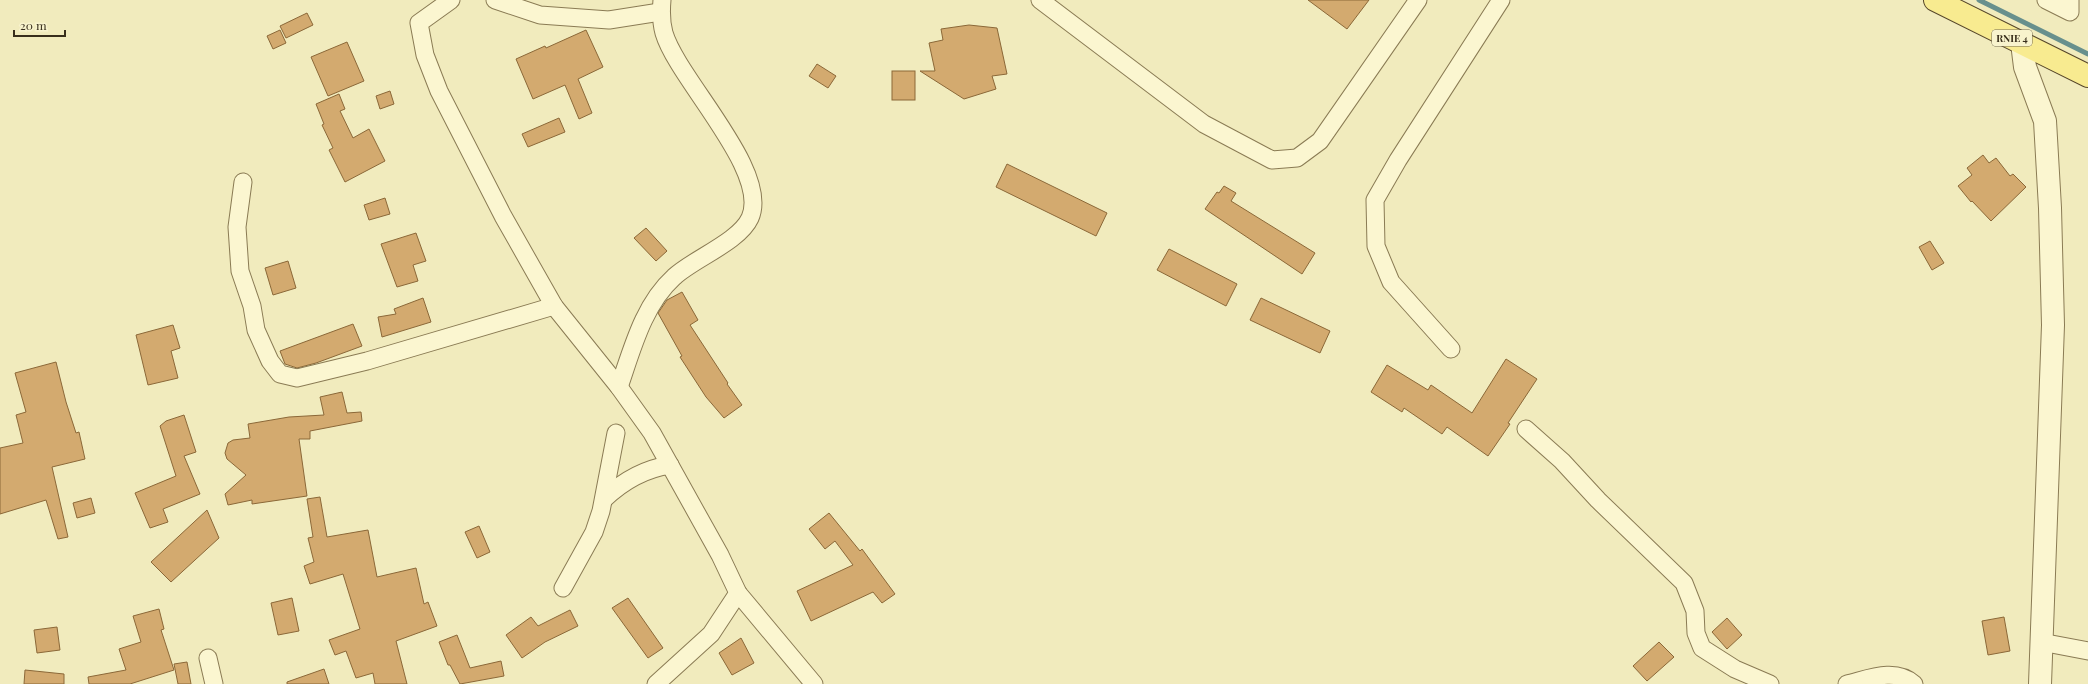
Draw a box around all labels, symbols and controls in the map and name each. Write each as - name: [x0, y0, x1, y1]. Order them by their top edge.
- scale bar: [14, 12, 65, 38]
- text: 20 m: [20, 17, 47, 33]
- road number: RNIE 4: [1992, 30, 2032, 46]

